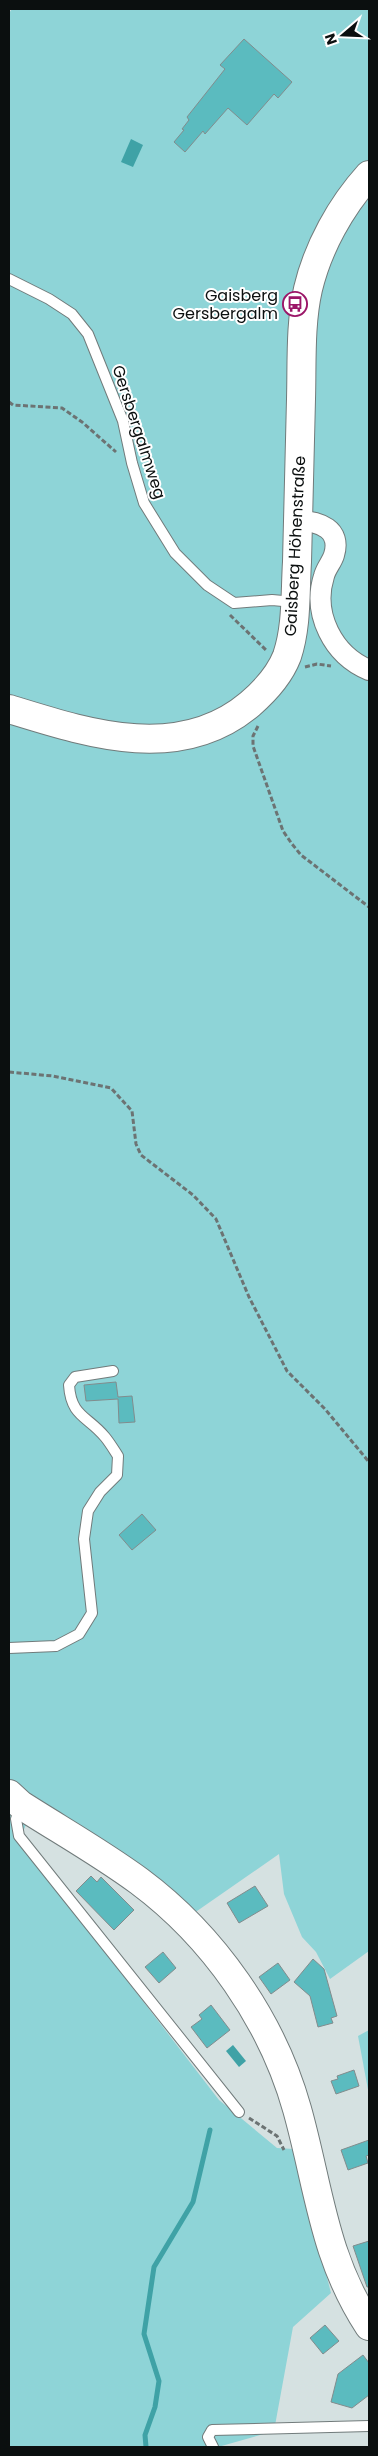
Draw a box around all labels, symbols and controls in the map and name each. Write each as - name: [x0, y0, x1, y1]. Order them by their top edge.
- north arrow: [318, 10, 368, 60]
- text: N: [320, 31, 342, 47]
- place label: Gaisberg Gersbergalm: [173, 284, 278, 325]
- bus stop icon: Gaisberg Gersbergalm: [282, 291, 308, 317]
- street label: Gersbergalmweg: [107, 362, 171, 502]
- street label: Gaisberg Höhenstraße: [279, 455, 311, 637]

